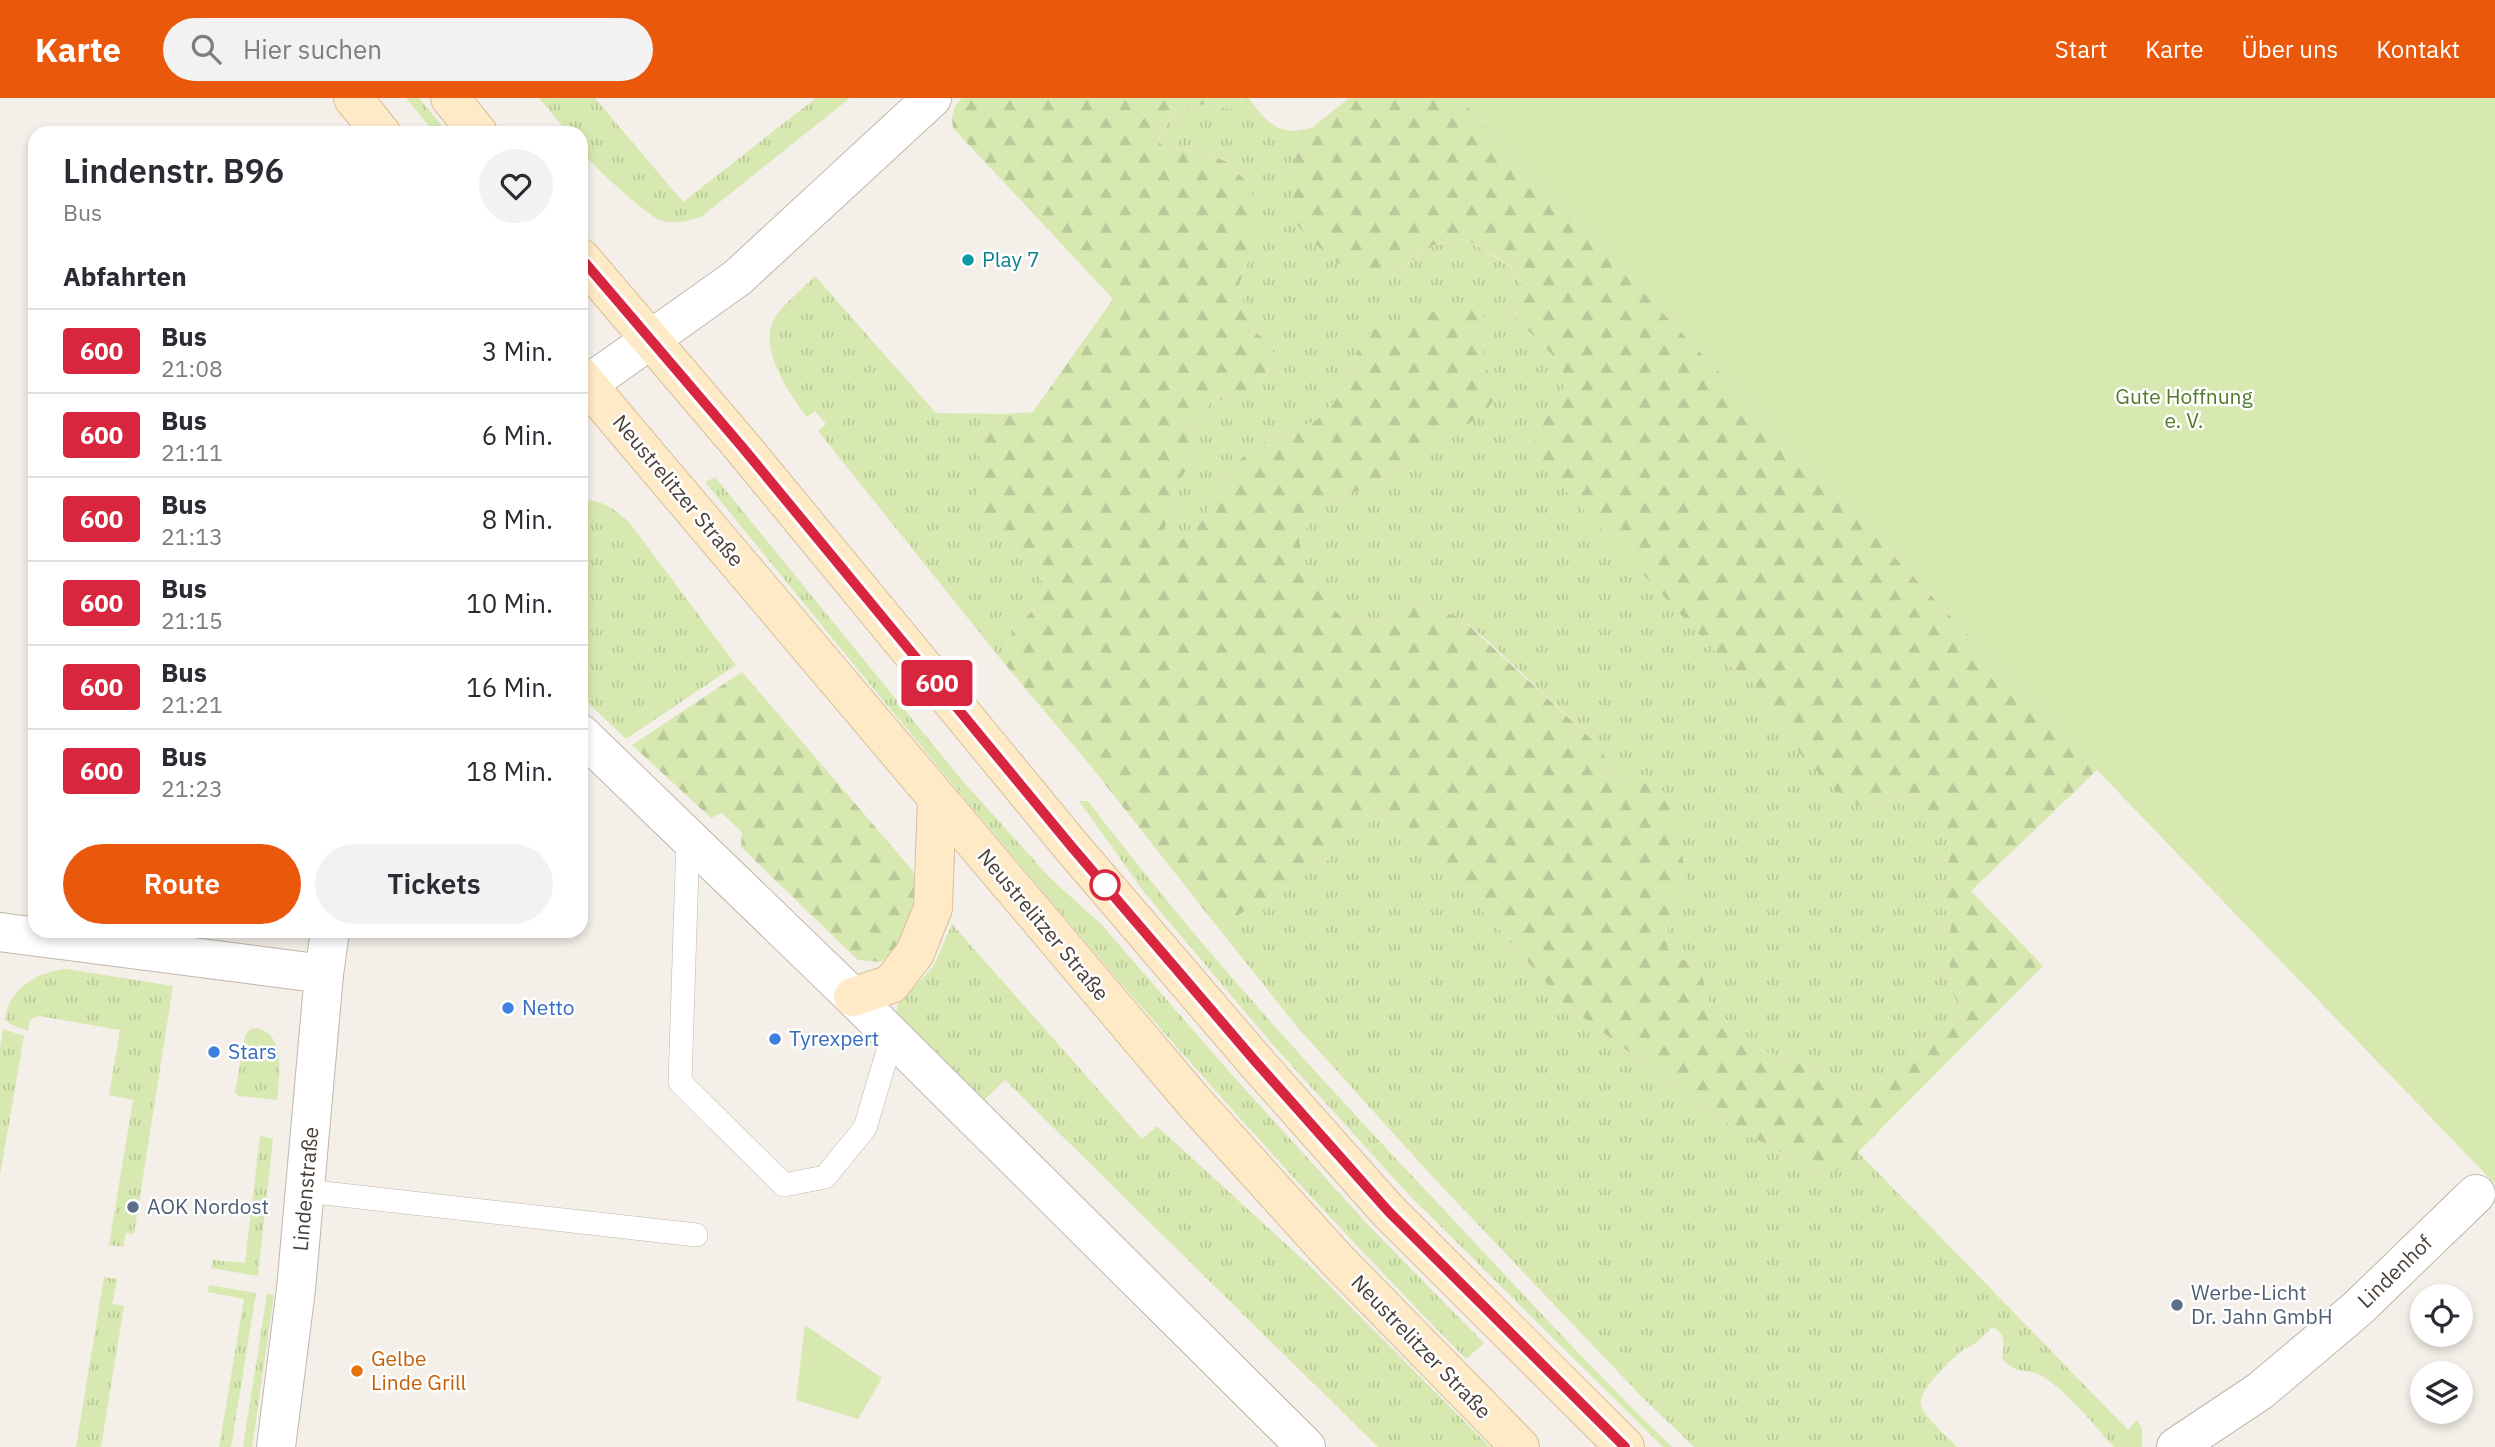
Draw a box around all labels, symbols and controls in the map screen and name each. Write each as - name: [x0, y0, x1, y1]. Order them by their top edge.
- search box: [163, 18, 653, 81]
- text: Karte: [35, 28, 121, 71]
- icon: search: [187, 30, 225, 68]
- text: Hier suchen: [243, 32, 382, 66]
- text: Start: [2055, 33, 2107, 65]
- text: Karte: [2145, 33, 2203, 65]
- text: Über uns: [2241, 33, 2338, 65]
- text: Kontakt: [2376, 33, 2460, 65]
- text: Lindenstr. B96: [63, 149, 284, 192]
- button: heart: [479, 149, 553, 223]
- text: Bus: [63, 197, 102, 227]
- place label: Play 7: [982, 245, 1040, 273]
- marker: Play 7: [960, 252, 976, 268]
- text: Abfahrten: [63, 259, 187, 293]
- text: Bus: [161, 319, 207, 353]
- text: 3 Min.: [482, 334, 553, 368]
- text: 600: [80, 335, 123, 367]
- text: 21:08: [161, 353, 223, 383]
- park label: Gute Hoffnung e. V.: [2115, 382, 2253, 434]
- text: Bus: [161, 403, 207, 437]
- street label: Neustrelitzer Straße: [607, 408, 751, 572]
- text: 6 Min.: [482, 418, 553, 452]
- text: 600: [80, 419, 123, 451]
- text: 21:11: [161, 437, 223, 467]
- text: Bus: [161, 487, 207, 521]
- text: 8 Min.: [482, 502, 553, 536]
- text: 600: [80, 503, 123, 535]
- text: 21:13: [161, 521, 223, 551]
- text: Bus: [161, 571, 207, 605]
- text: 10 Min.: [466, 586, 553, 620]
- text: 600: [80, 587, 123, 619]
- text: 21:15: [161, 605, 223, 635]
- text: Bus: [161, 655, 207, 689]
- line badge: 600: [897, 660, 977, 706]
- text: 600: [915, 667, 959, 699]
- text: 16 Min.: [466, 670, 553, 704]
- text: 600: [80, 671, 123, 703]
- text: 21:21: [161, 689, 223, 719]
- text: Bus: [161, 739, 207, 773]
- text: 18 Min.: [466, 754, 553, 788]
- text: 600: [80, 755, 123, 787]
- text: 21:23: [161, 773, 223, 803]
- street label: Neustrelitzer Straße: [972, 842, 1116, 1006]
- button: Route: [63, 844, 301, 924]
- button: Tickets: [315, 844, 553, 924]
- unlabelled marker: [1090, 870, 1120, 900]
- place label: Netto: [522, 993, 575, 1021]
- marker: Netto: [500, 1000, 516, 1016]
- place label: Tyrexpert: [789, 1024, 879, 1052]
- marker: Tyrexpert: [767, 1031, 783, 1047]
- place label: Stars: [228, 1037, 277, 1065]
- marker: Stars: [206, 1044, 222, 1060]
- street label: Lindenstraße: [286, 1126, 324, 1252]
- place label: AOK Nordost: [147, 1192, 269, 1220]
- marker: AOK Nordost: [125, 1199, 141, 1215]
- street label: Lindenhof: [2351, 1229, 2438, 1314]
- street label: Neustrelitzer Straße: [1346, 1268, 1498, 1424]
- place label: Werbe-Licht Dr. Jahn GmbH: [2191, 1278, 2332, 1330]
- map controls: [2410, 1284, 2473, 1424]
- button: locate: [2410, 1284, 2473, 1347]
- marker: Werbe-Licht Dr. Jahn GmbH: [2169, 1297, 2185, 1313]
- place label: Gelbe Linde Grill: [371, 1344, 467, 1396]
- button: layers: [2410, 1361, 2473, 1424]
- marker: Gelbe Linde Grill: [349, 1363, 365, 1379]

